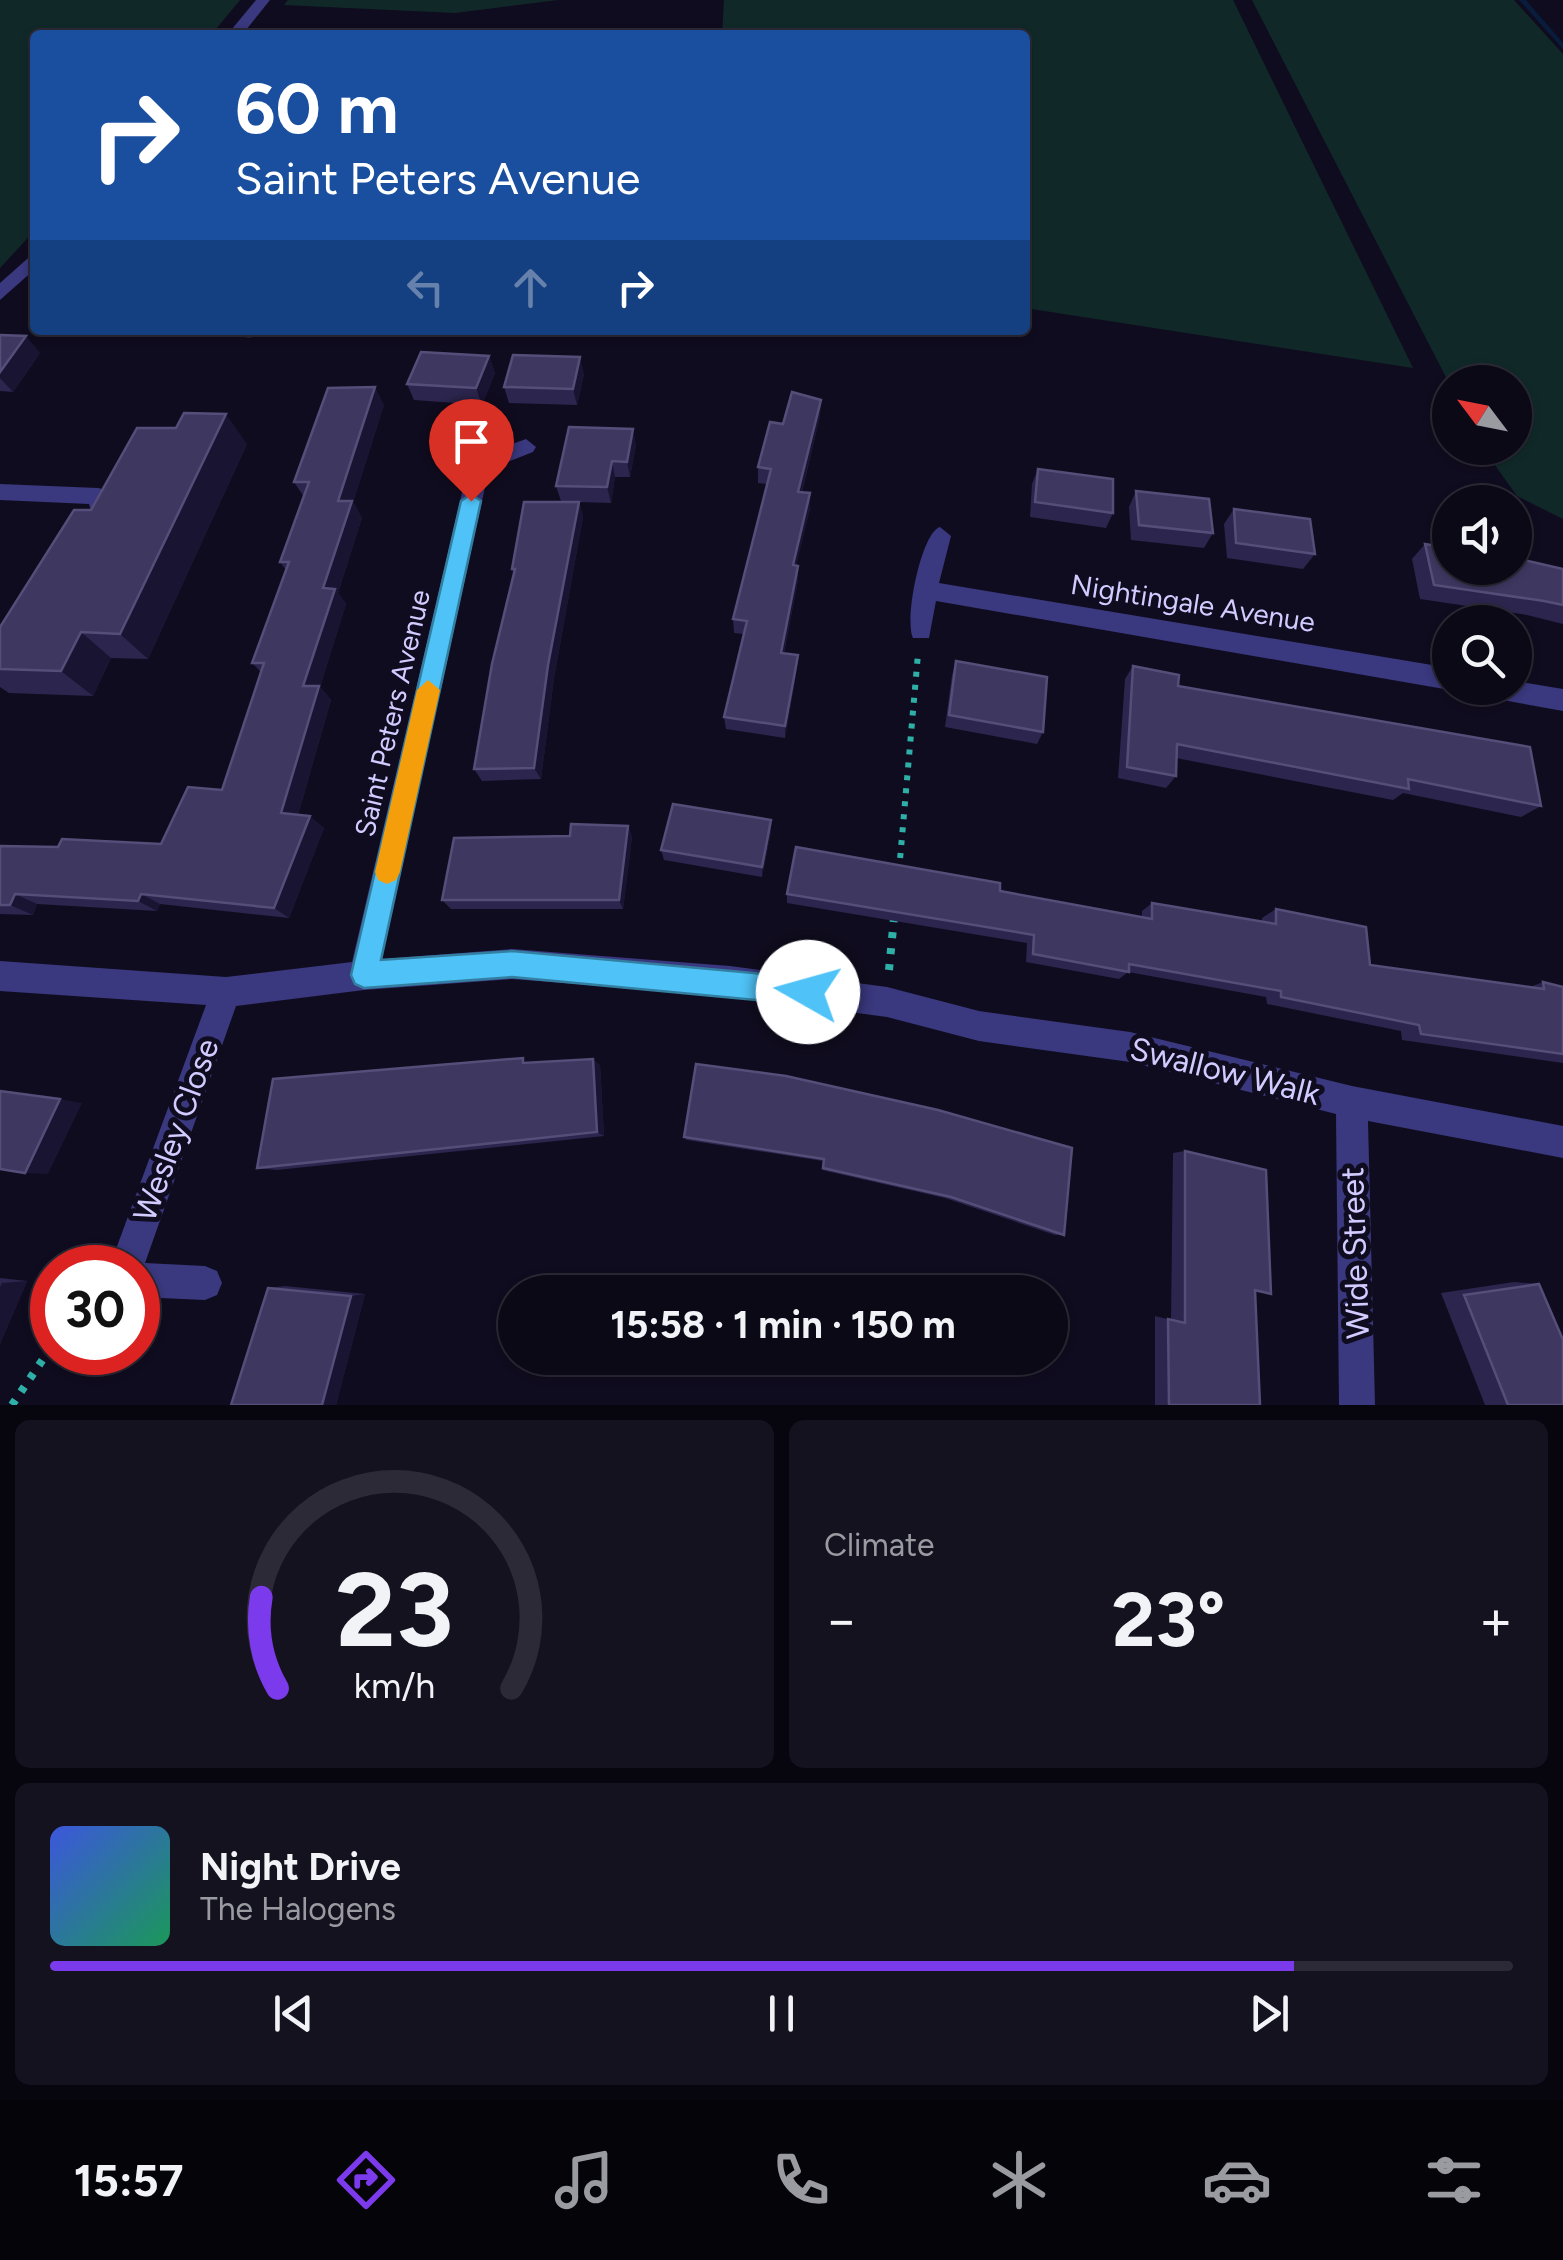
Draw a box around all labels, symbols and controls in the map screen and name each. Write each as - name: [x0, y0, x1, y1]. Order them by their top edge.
- text: 60 m: [235, 66, 399, 151]
- icon: right: [70, 70, 200, 200]
- text: Saint Peters Avenue: [235, 151, 640, 205]
- icon: left: [398, 260, 453, 315]
- icon: ahead: [503, 260, 558, 315]
- icon: right: [608, 260, 663, 315]
- north arrow: [1432, 365, 1532, 465]
- map controls: [1432, 365, 1532, 705]
- pin: [429, 399, 514, 502]
- icon: arrive: [444, 414, 499, 469]
- button: sound: [1432, 485, 1532, 585]
- street label: Nightingale Avenue: [1069, 567, 1317, 639]
- street label: Saint Peters Avenue: [347, 586, 437, 840]
- button: search: [1432, 605, 1532, 705]
- position arrow: [756, 940, 860, 1044]
- street label: Swallow Walk: [1126, 1029, 1324, 1113]
- street label: Wesley Close: [125, 1033, 227, 1227]
- street label: Wide Street: [1333, 1166, 1377, 1340]
- speed limit sign: 30: [30, 1245, 160, 1375]
- text: 15:58 · 1 min · 150 m: [610, 1302, 956, 1348]
- text: Climate: [824, 1526, 935, 1564]
- text: 23: [335, 1547, 454, 1672]
- text: 23°: [1112, 1575, 1225, 1665]
- text: −: [824, 1587, 858, 1653]
- text: +: [1479, 1587, 1513, 1653]
- text: km/h: [354, 1664, 435, 1707]
- text: Night Drive: [200, 1844, 401, 1890]
- text: The Halogens: [200, 1890, 396, 1928]
- icon: previous: [266, 1986, 321, 2041]
- icon: pause: [754, 1986, 809, 2041]
- icon: next: [1242, 1986, 1297, 2041]
- icon: directions: [331, 2145, 401, 2215]
- icon: music: [549, 2145, 619, 2215]
- icon: phone: [766, 2145, 836, 2215]
- icon: climate: [984, 2145, 1054, 2215]
- icon: car: [1202, 2145, 1272, 2215]
- icon: filters: [1419, 2145, 1489, 2215]
- text: 15:57: [74, 2153, 184, 2207]

